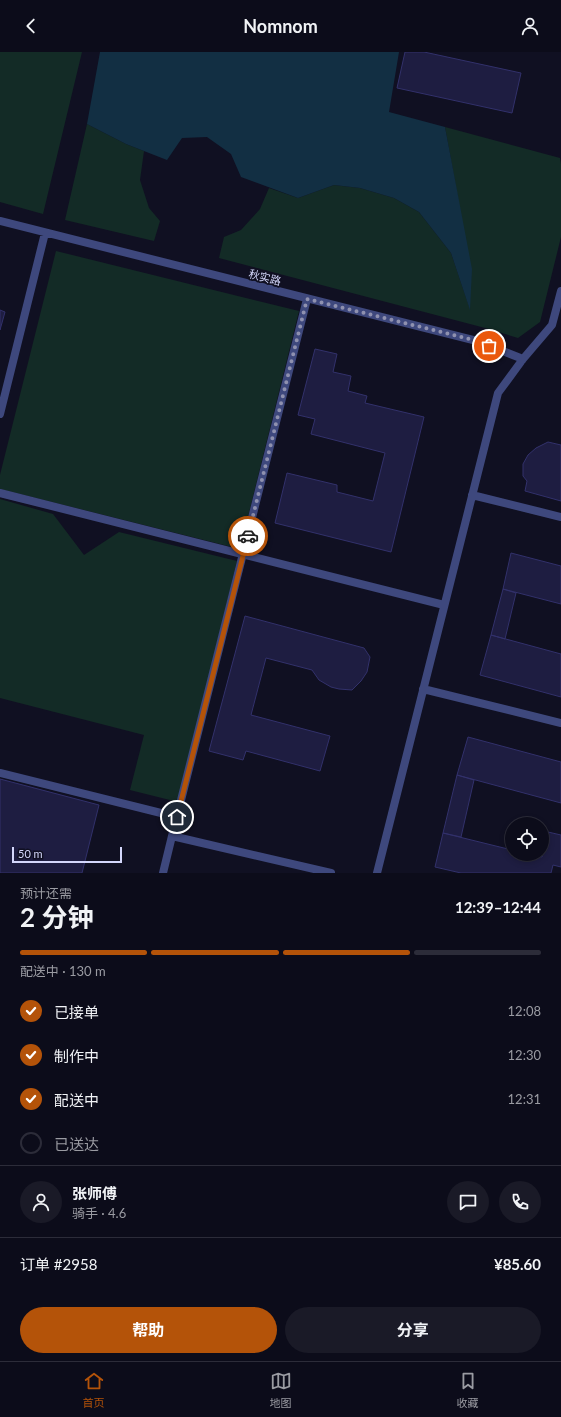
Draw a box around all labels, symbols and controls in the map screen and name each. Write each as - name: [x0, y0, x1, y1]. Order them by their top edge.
- icon: back: [20, 15, 42, 37]
- text: Nomnom: [243, 15, 318, 37]
- icon: person: [519, 15, 541, 37]
- street label: 秋实路: [247, 267, 283, 287]
- pin: [472, 329, 506, 363]
- icon: bag: [478, 335, 500, 357]
- courier: [228, 516, 268, 556]
- icon: car: [237, 525, 259, 547]
- pin: [160, 800, 194, 834]
- icon: home: [166, 806, 188, 828]
- map controls: [505, 817, 549, 861]
- button: locate: [505, 817, 549, 861]
- scale bar: [12, 845, 122, 864]
- text: 50 m: [18, 847, 43, 860]
- text: 预计还需: [20, 885, 72, 901]
- text: 12:39–12:44: [455, 898, 541, 916]
- text: 2 分钟: [20, 901, 93, 933]
- text: 配送中 · 130 m: [20, 963, 106, 979]
- icon: check: [20, 1000, 42, 1022]
- text: 已接单: [54, 1003, 99, 1021]
- text: 12:08: [508, 1003, 541, 1019]
- icon: check: [20, 1044, 42, 1066]
- text: 制作中: [54, 1047, 99, 1065]
- text: 12:30: [508, 1047, 541, 1063]
- icon: check: [20, 1088, 42, 1110]
- text: 配送中: [54, 1091, 99, 1109]
- text: 12:31: [508, 1091, 541, 1107]
- text: 已送达: [54, 1135, 99, 1153]
- button: person: [20, 1181, 62, 1223]
- button: chat: [447, 1181, 489, 1223]
- button: phone: [499, 1181, 541, 1223]
- text: 张师傅: [72, 1184, 117, 1202]
- text: 骑手 · 4.6: [72, 1205, 126, 1221]
- text: 订单 #2958: [20, 1255, 97, 1273]
- text: ¥85.60: [494, 1255, 541, 1273]
- button: 帮助: [20, 1307, 277, 1353]
- button: 分享: [285, 1307, 541, 1353]
- tab: 首页: [83, 1370, 105, 1410]
- tab: 地图: [270, 1370, 292, 1410]
- tab: 收藏: [457, 1370, 479, 1410]

